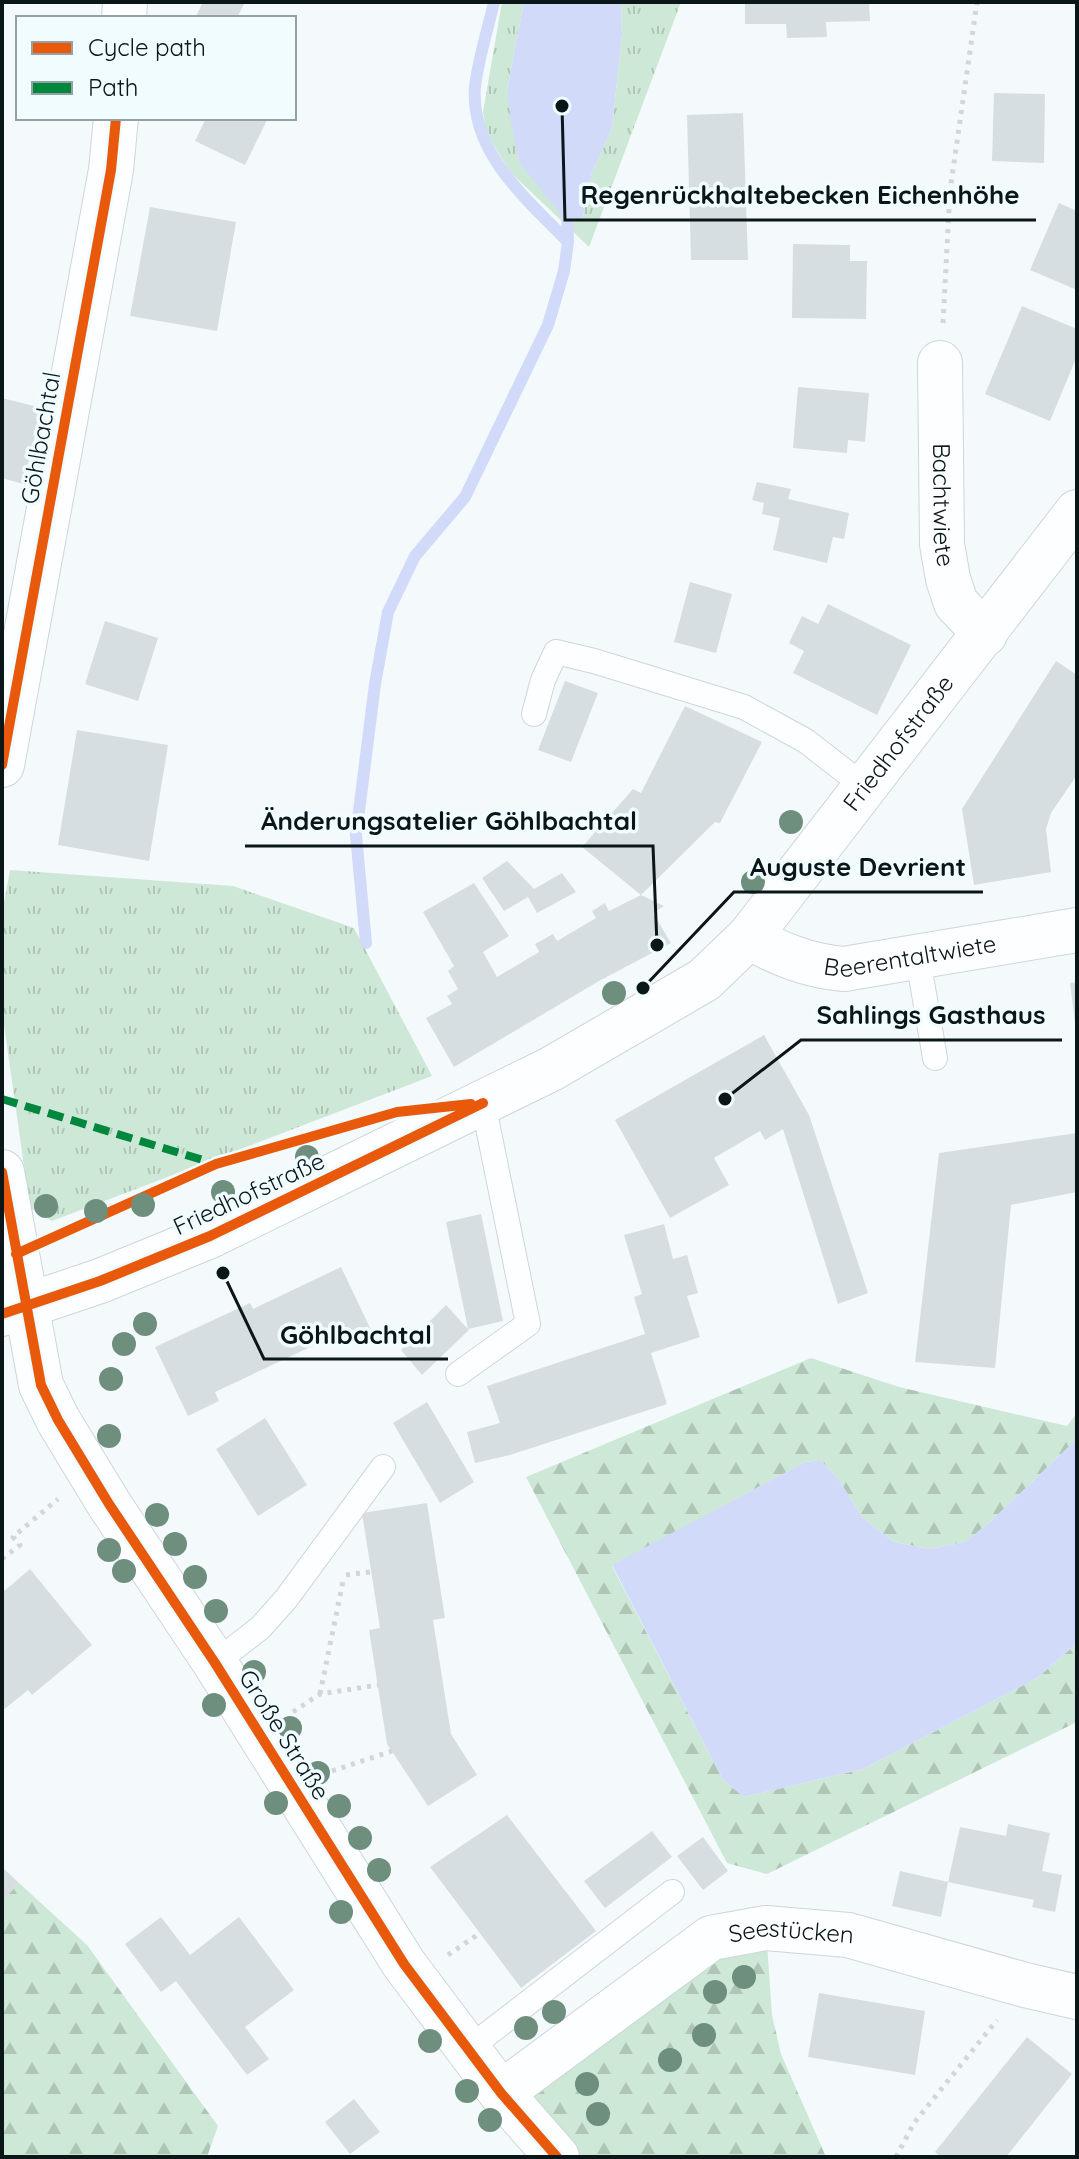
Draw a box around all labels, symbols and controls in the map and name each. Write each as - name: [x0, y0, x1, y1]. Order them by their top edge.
- legend: [16, 16, 296, 120]
- text: Cycle path: [88, 32, 206, 62]
- text: Path: [88, 72, 139, 102]
- callout: Regenrückhaltebecken Eichenhöhe: [565, 170, 1036, 220]
- text: Regenrückhaltebecken Eichenhöhe: [580, 178, 1020, 211]
- street label: Göhlbachtal: [14, 369, 66, 506]
- street label: Bachtwiete: [927, 443, 962, 569]
- street label: Friedhofstraße: [836, 669, 960, 817]
- callout: Änderungsatelier Göhlbachtal: [245, 796, 653, 846]
- text: Änderungsatelier Göhlbachtal: [261, 804, 637, 837]
- callout: Auguste Devrient: [734, 842, 983, 892]
- text: Auguste Devrient: [750, 850, 966, 883]
- street label: Beerentaltwiete: [822, 928, 998, 984]
- callout: Sahlings Gasthaus: [801, 990, 1062, 1040]
- text: Sahlings Gasthaus: [817, 998, 1045, 1031]
- street label: Friedhofstraße: [168, 1145, 329, 1241]
- callout: Göhlbachtal: [264, 1309, 448, 1359]
- text: Göhlbachtal: [280, 1318, 432, 1351]
- street label: Große Straße: [233, 1664, 337, 1805]
- street label: Seestücken: [726, 1912, 855, 1949]

